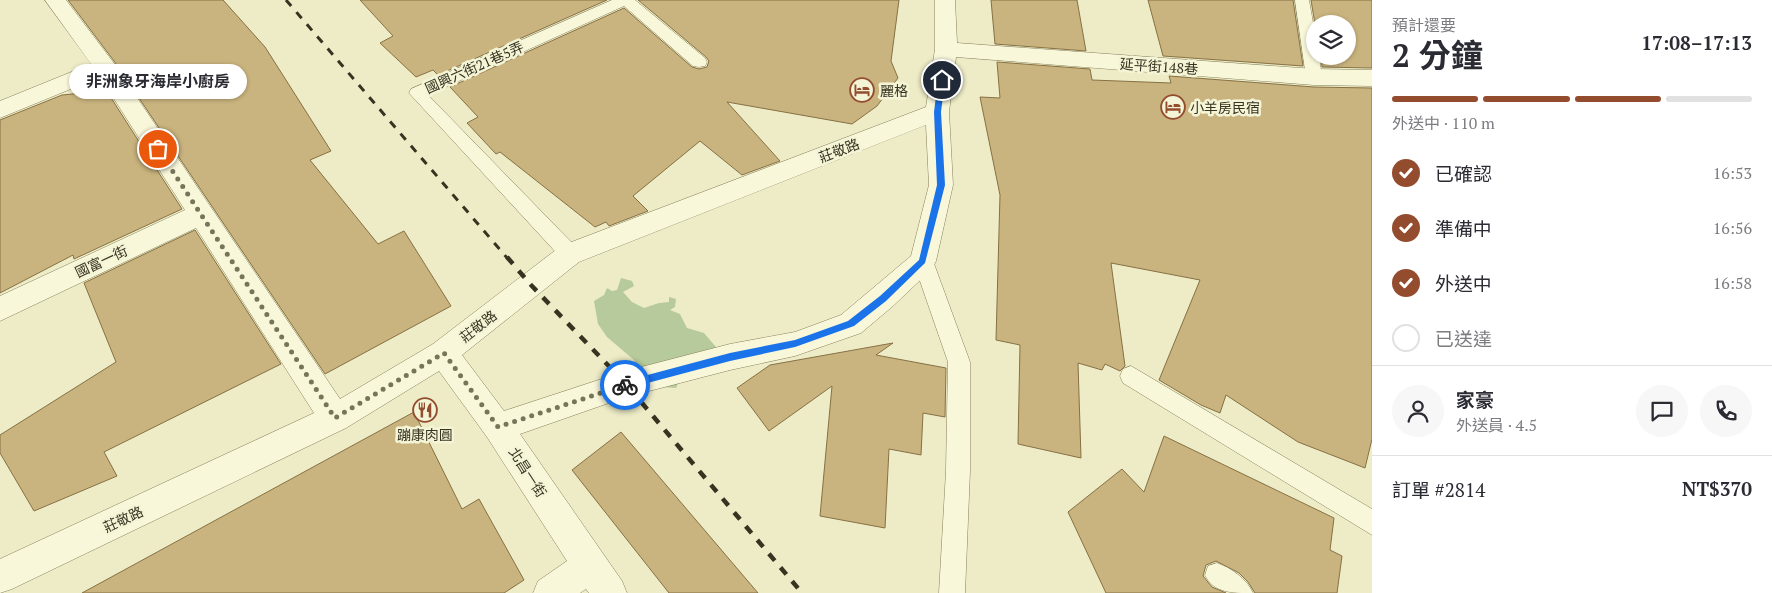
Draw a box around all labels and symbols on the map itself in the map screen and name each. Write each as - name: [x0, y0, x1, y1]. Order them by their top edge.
- street label: 國興六街21巷5弄: [422, 37, 526, 97]
- street label: 延平街148巷: [1119, 54, 1199, 78]
- pin: [921, 59, 963, 101]
- callout: 非洲象牙海岸小廚房: [69, 64, 247, 99]
- hotel icon: 麗格: [849, 77, 875, 103]
- place label: 麗格: [880, 81, 908, 100]
- hotel icon: 小羊房民宿: [1160, 94, 1186, 120]
- place label: 小羊房民宿: [1190, 98, 1260, 117]
- pin: [137, 128, 179, 170]
- street label: 莊敬路: [816, 134, 862, 166]
- street label: 國富一街: [72, 241, 130, 281]
- street label: 莊敬路: [456, 306, 500, 346]
- courier: [600, 360, 650, 410]
- restaurant icon: 蹦康肉圓: [412, 397, 438, 423]
- place label: 蹦康肉圓: [397, 425, 453, 444]
- street label: 北昌一街: [505, 443, 551, 501]
- street label: 莊敬路: [100, 502, 146, 536]

